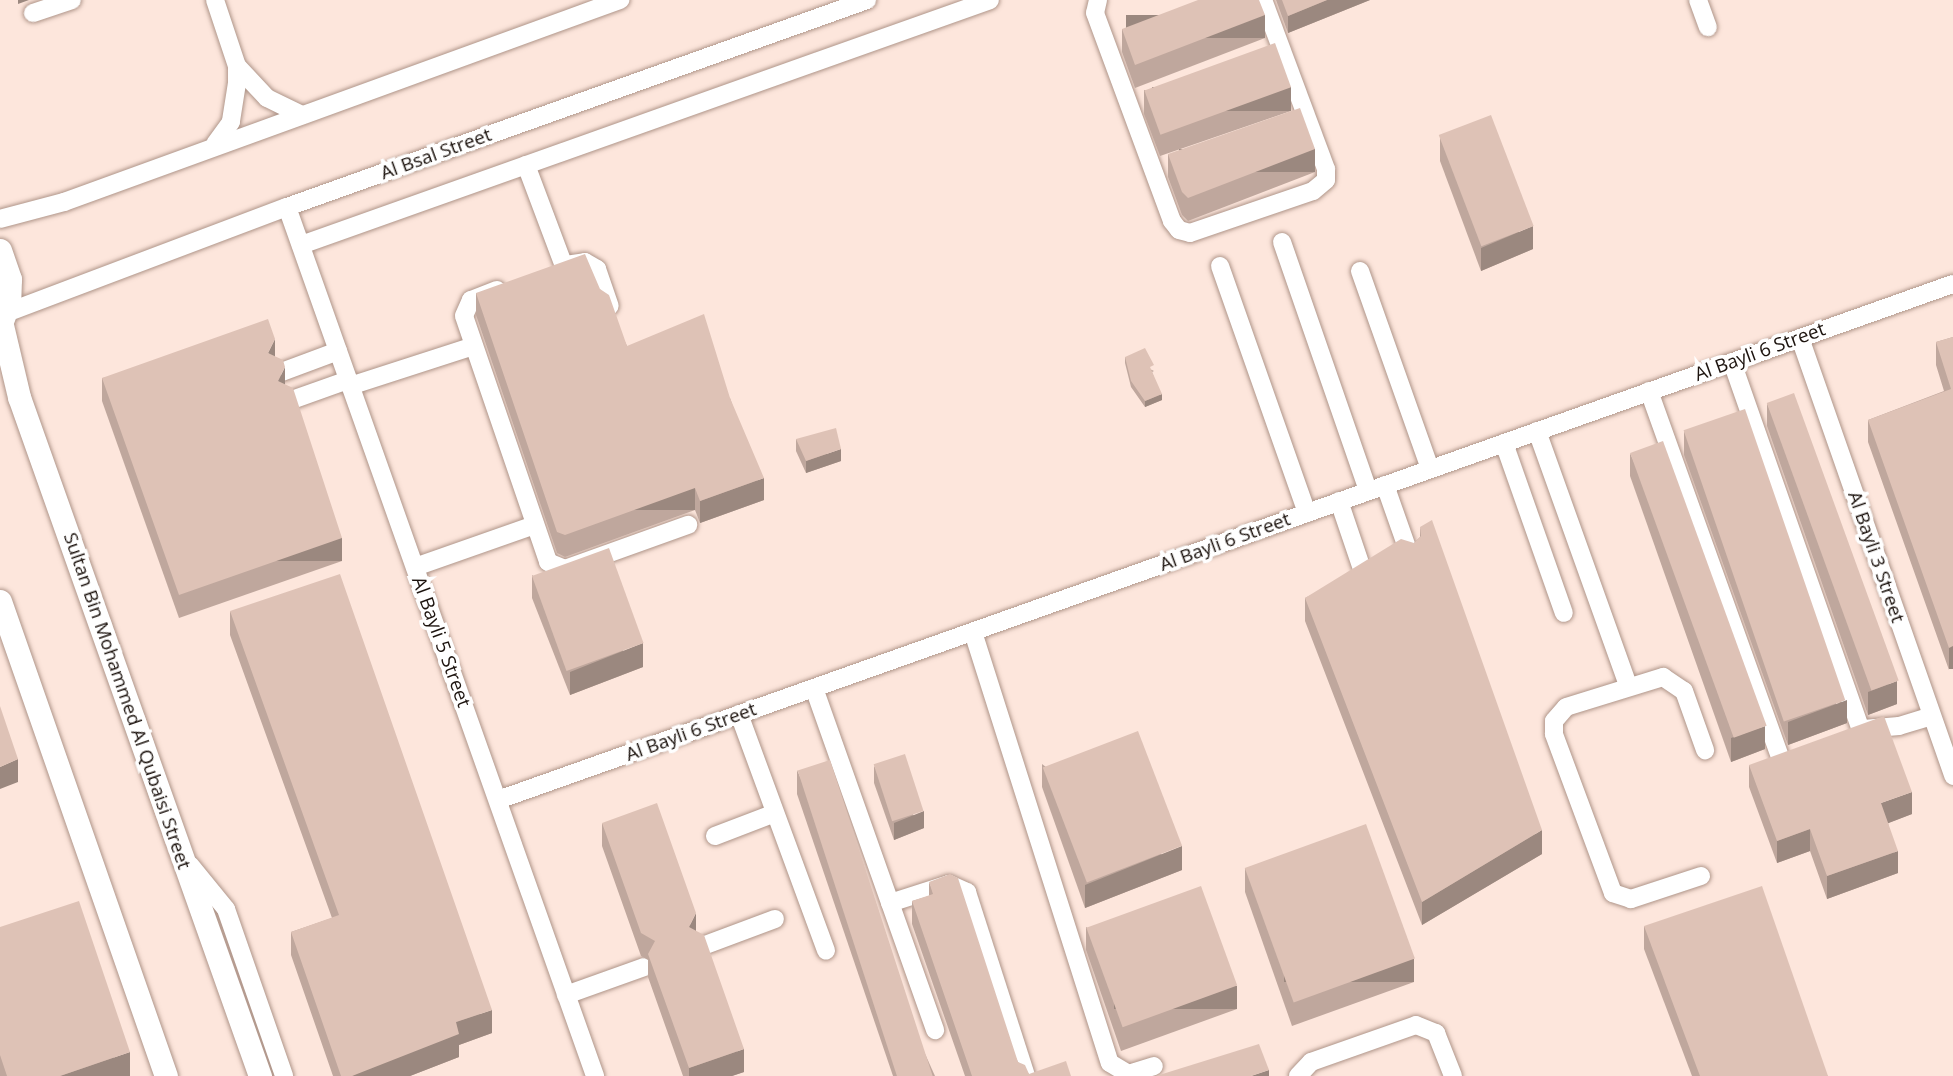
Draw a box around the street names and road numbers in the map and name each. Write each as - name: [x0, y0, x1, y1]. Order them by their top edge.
- street label: Al Bsal Street: [377, 123, 495, 185]
- street label: Al Bayli 6 Street: [1692, 318, 1828, 386]
- street label: Al Bayli 3 Street: [1843, 488, 1909, 626]
- street label: Al Bayli 6 Street: [1157, 508, 1293, 576]
- street label: Sultan Bin Mohammed Al Qubaisi Street: [58, 530, 196, 872]
- street label: Al Bayli 5 Street: [407, 574, 475, 710]
- street label: Al Bayli 6 Street: [623, 698, 759, 766]

